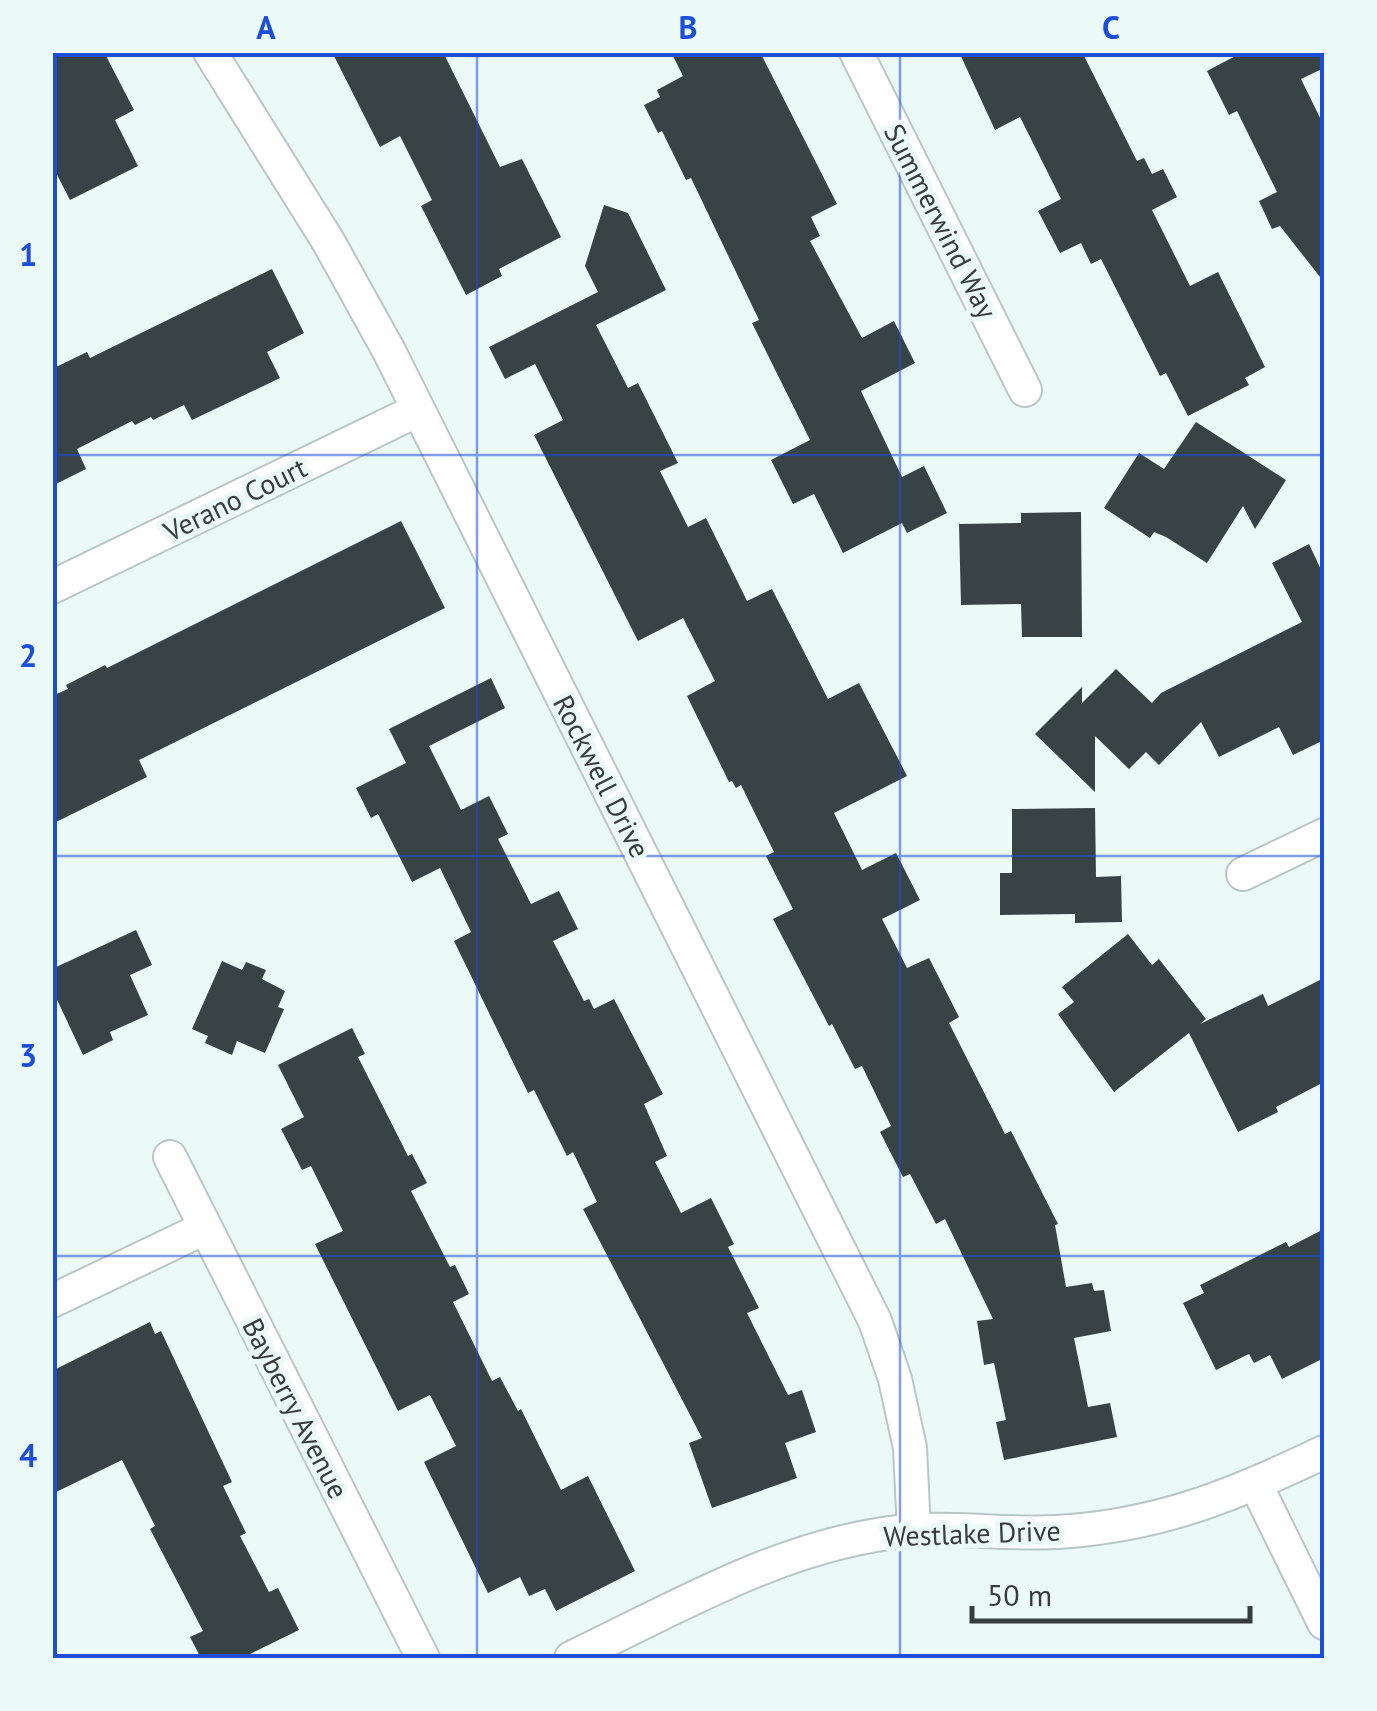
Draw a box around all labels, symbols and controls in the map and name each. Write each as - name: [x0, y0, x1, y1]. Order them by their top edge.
- text: A: [256, 6, 276, 48]
- text: B: [679, 6, 697, 48]
- text: C: [1102, 6, 1120, 48]
- street label: Summerwind Way: [876, 117, 1006, 325]
- text: 1: [19, 233, 37, 275]
- street label: Verano Court: [156, 448, 313, 550]
- text: 2: [19, 634, 37, 676]
- street label: Rockwell Drive: [545, 689, 659, 863]
- text: 3: [19, 1034, 37, 1076]
- street label: Bayberry Avenue: [235, 1312, 357, 1504]
- text: 4: [19, 1434, 37, 1476]
- street label: Westlake Drive: [883, 1511, 1061, 1555]
- scale bar: [972, 1561, 1250, 1623]
- text: 50 m: [987, 1575, 1052, 1614]

